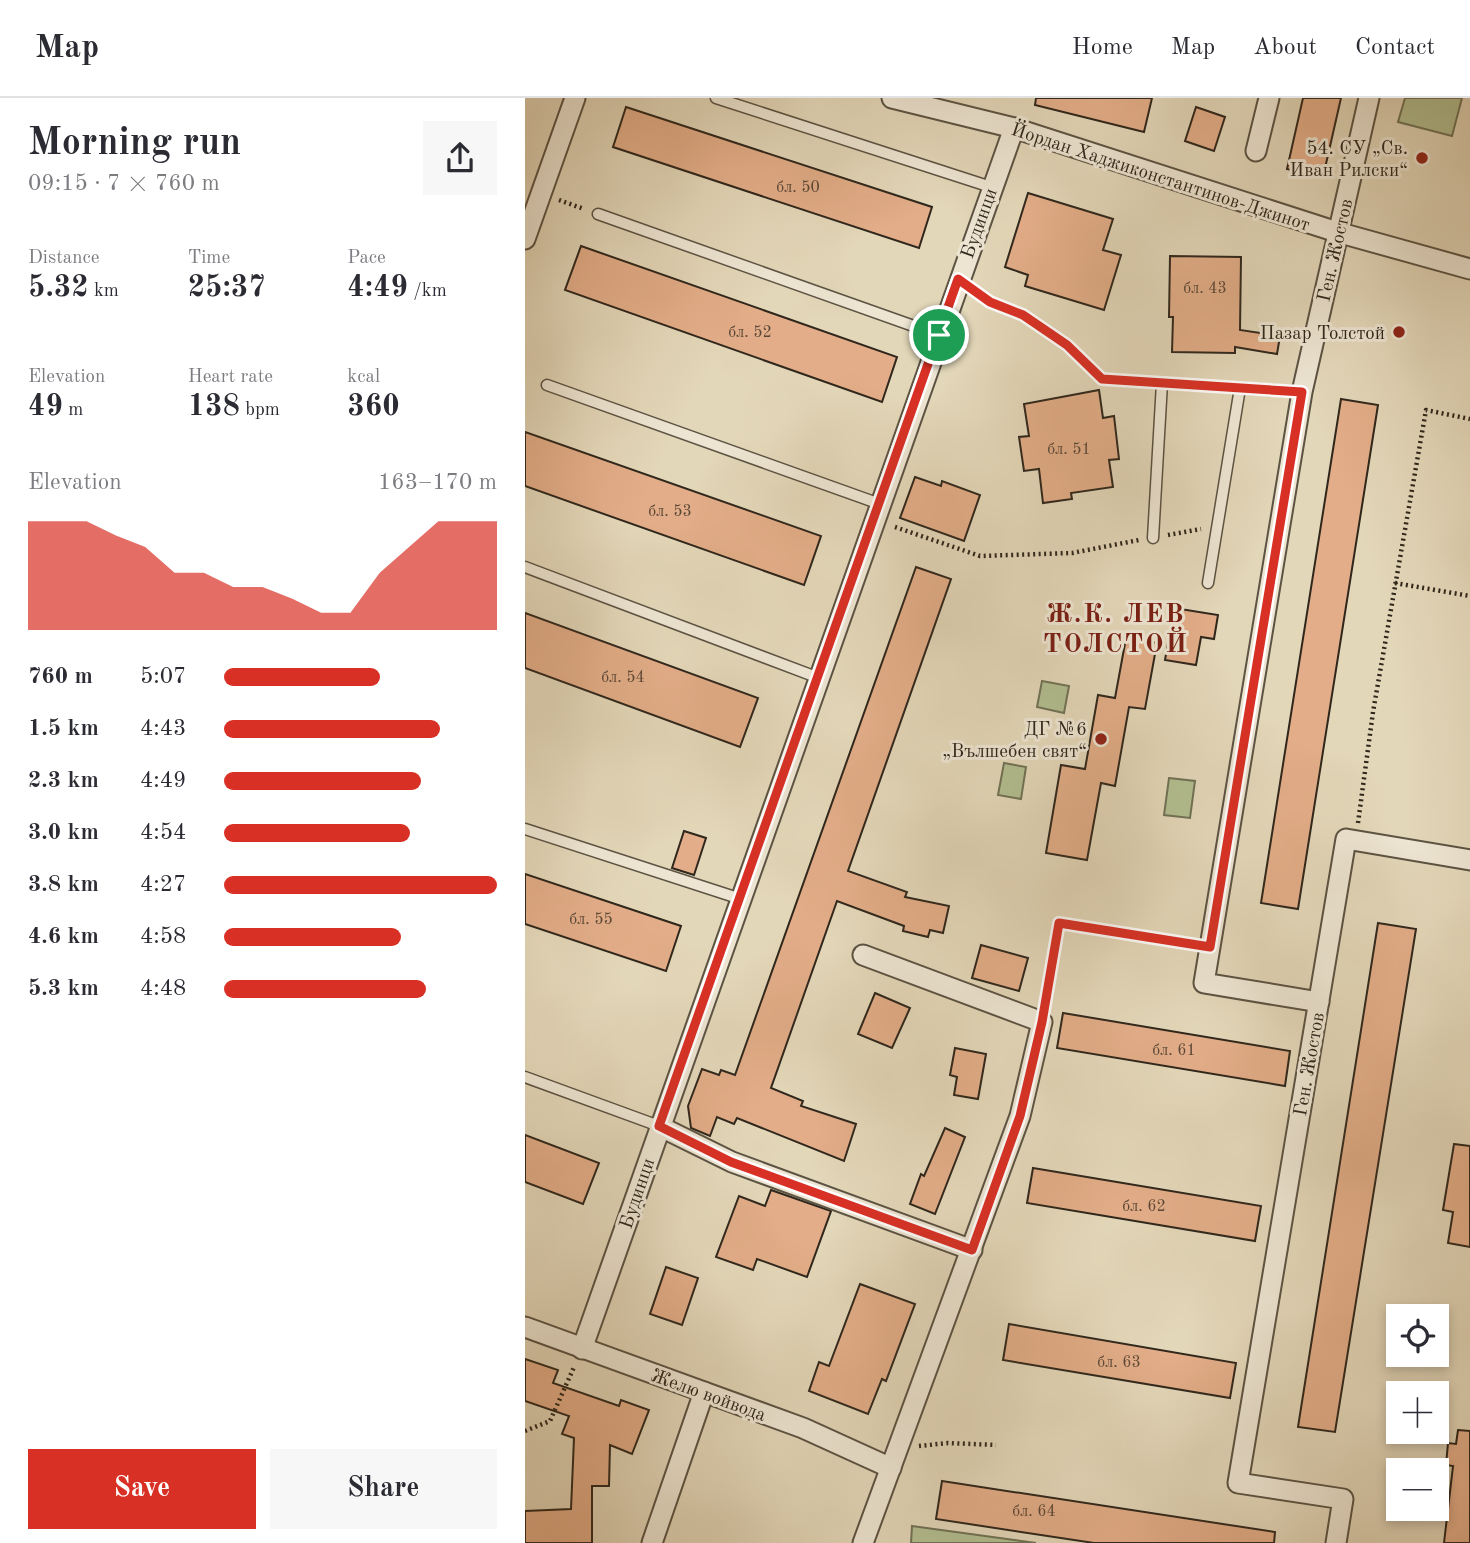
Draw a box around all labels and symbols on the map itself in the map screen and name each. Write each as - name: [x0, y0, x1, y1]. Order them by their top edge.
- street label: Йордан Хаджиконстантинов-Джинот: [1008, 117, 1313, 236]
- place label: 54. СУ „Св. Иван Рилски“: [1290, 140, 1408, 181]
- marker: 54. СУ „Св. Иван Рилски“: [1414, 150, 1430, 166]
- house number: бл. 50: [776, 180, 820, 196]
- street label: Будинци: [959, 186, 1002, 262]
- street label: Ген. Жостов: [1315, 197, 1358, 304]
- house number: бл. 43: [1183, 281, 1227, 297]
- pin: [909, 305, 969, 365]
- marker: Пазар Толстой: [1391, 324, 1407, 340]
- house number: бл. 52: [728, 325, 772, 341]
- place label: Пазар Толстой: [1260, 325, 1385, 344]
- house number: бл. 51: [1047, 442, 1091, 458]
- house number: бл. 53: [648, 504, 692, 520]
- district label: Ж.К. ЛЕВ ТОЛСТОЙ: [1043, 602, 1189, 658]
- house number: бл. 54: [601, 670, 645, 686]
- place label: ДГ №6 „Вълшебен свят“: [942, 721, 1087, 762]
- marker: ДГ №6 „Вълшебен свят“: [1093, 731, 1109, 747]
- house number: бл. 55: [569, 912, 613, 928]
- street label: Ген. Жостов: [1292, 1011, 1329, 1118]
- house number: бл. 61: [1152, 1043, 1196, 1059]
- street label: Будинци: [617, 1156, 659, 1232]
- house number: бл. 62: [1122, 1199, 1166, 1215]
- house number: бл. 63: [1097, 1355, 1141, 1371]
- street label: Желю войвода: [648, 1367, 769, 1426]
- house number: бл. 64: [1012, 1504, 1056, 1520]

